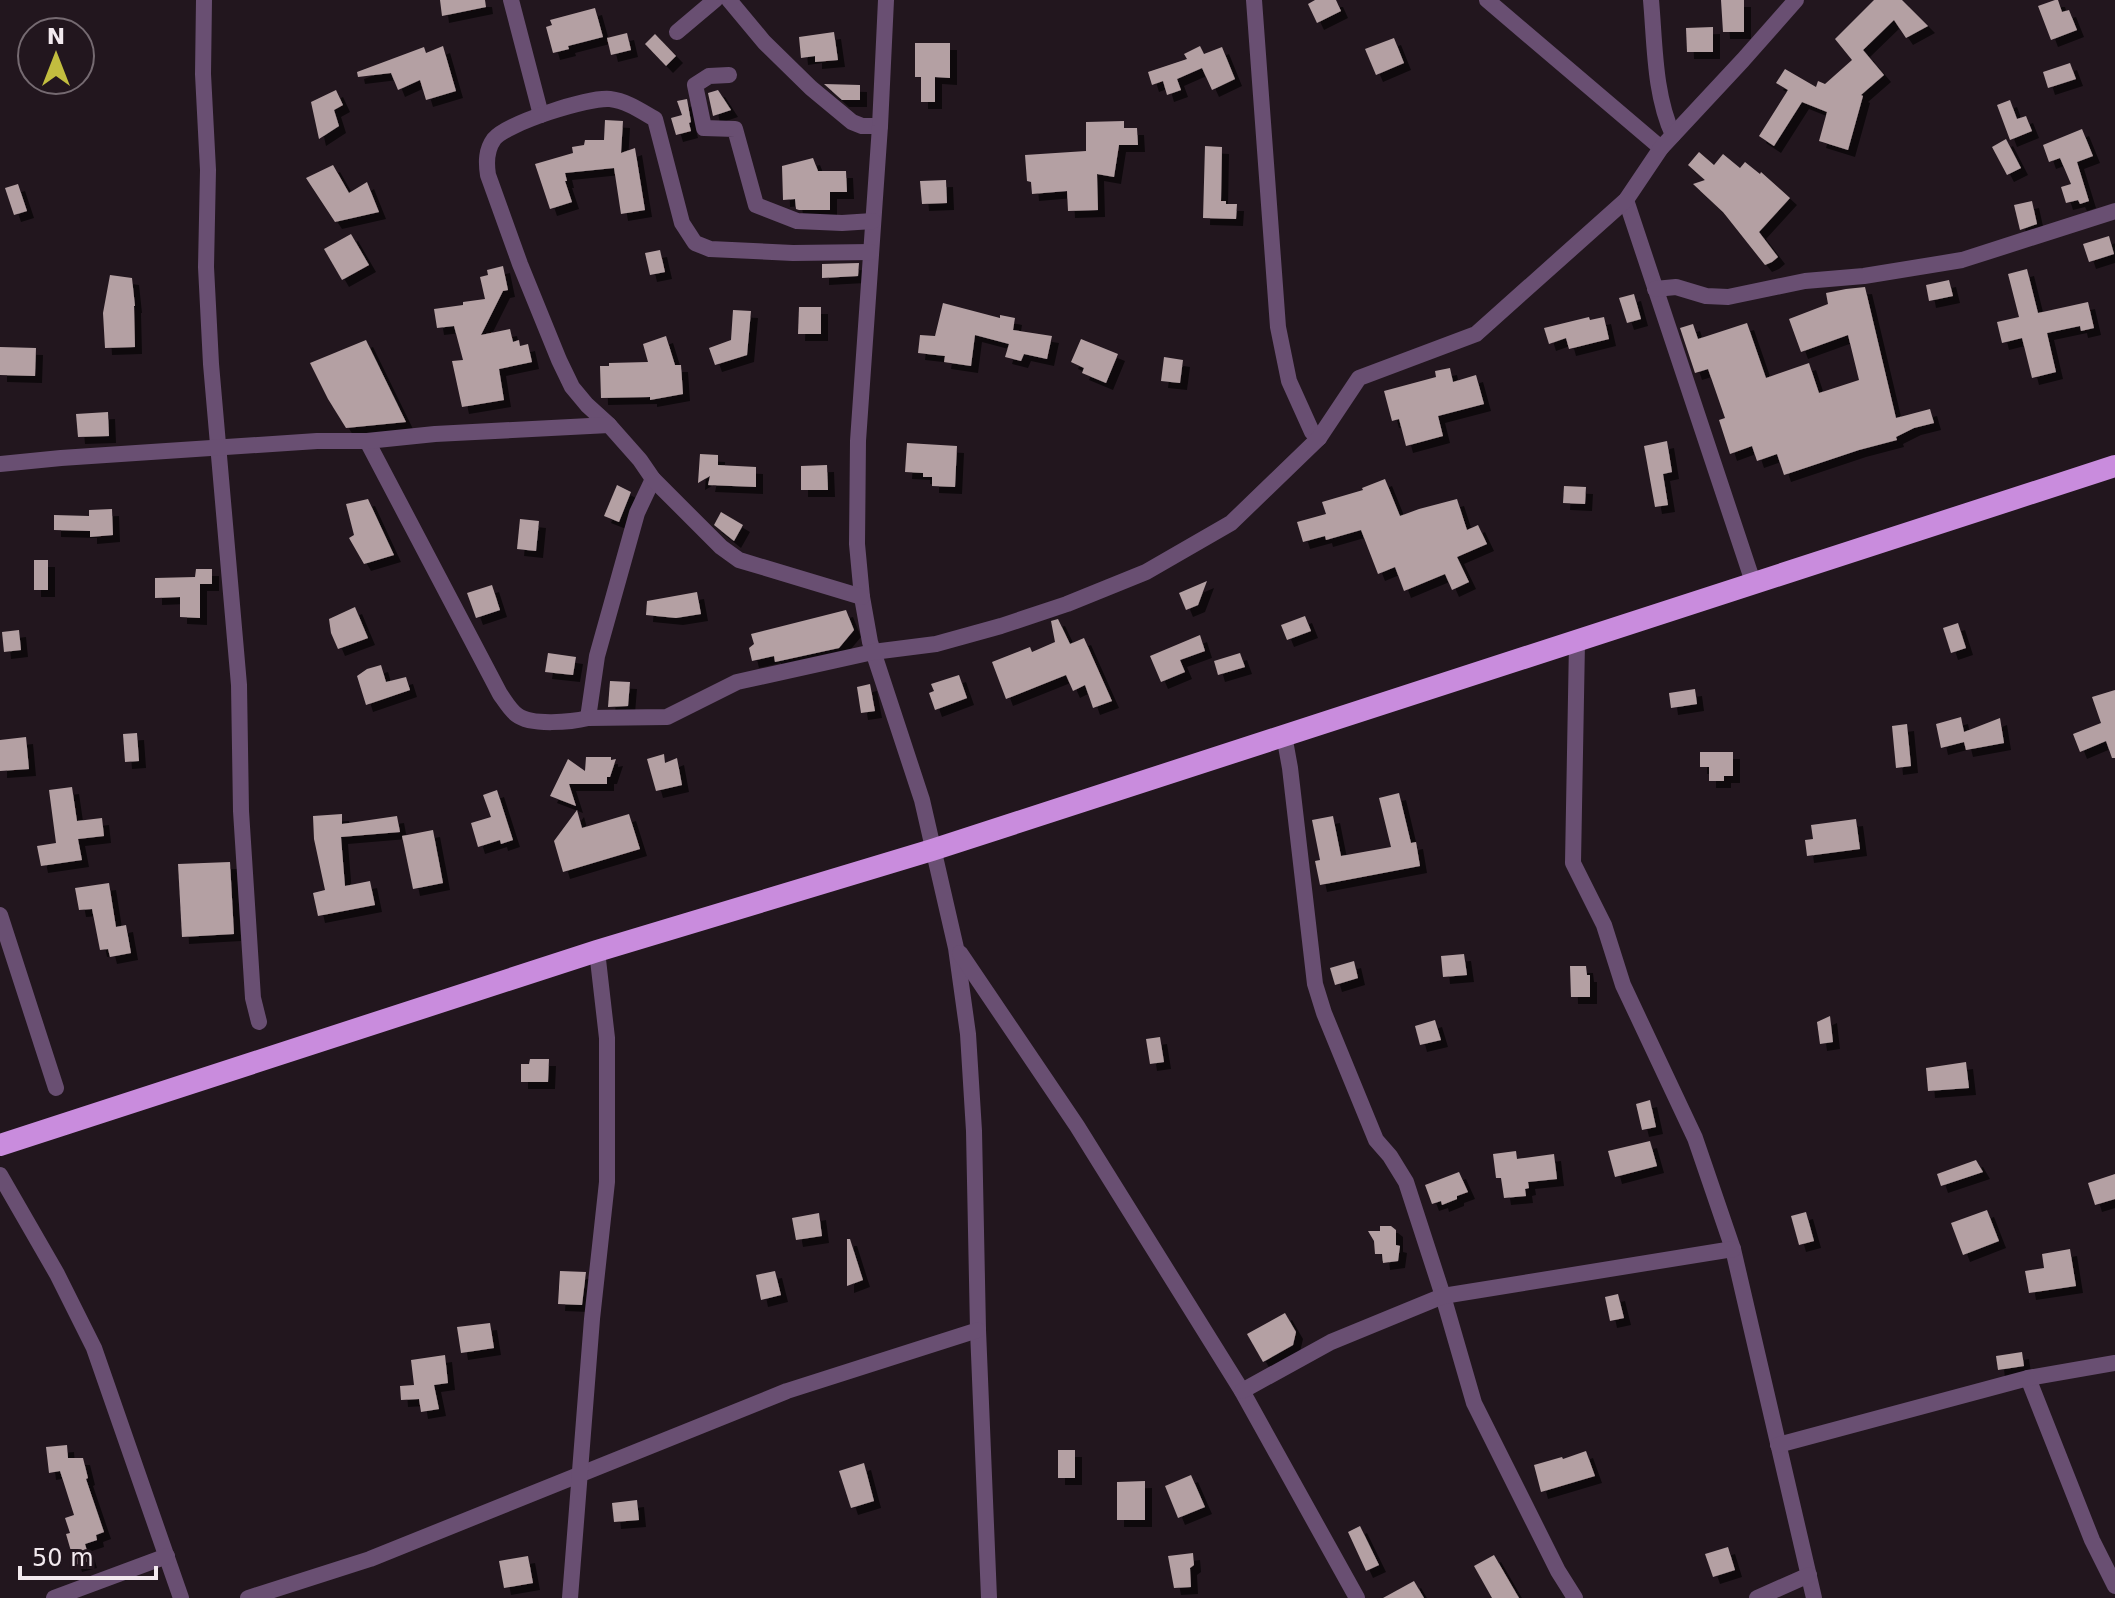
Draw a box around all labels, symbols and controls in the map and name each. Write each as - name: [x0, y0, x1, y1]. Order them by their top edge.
- north arrow: [16, 16, 96, 96]
- text: N: [47, 24, 65, 49]
- scale bar: [20, 1530, 156, 1580]
- text: 50 m: [32, 1544, 94, 1572]

